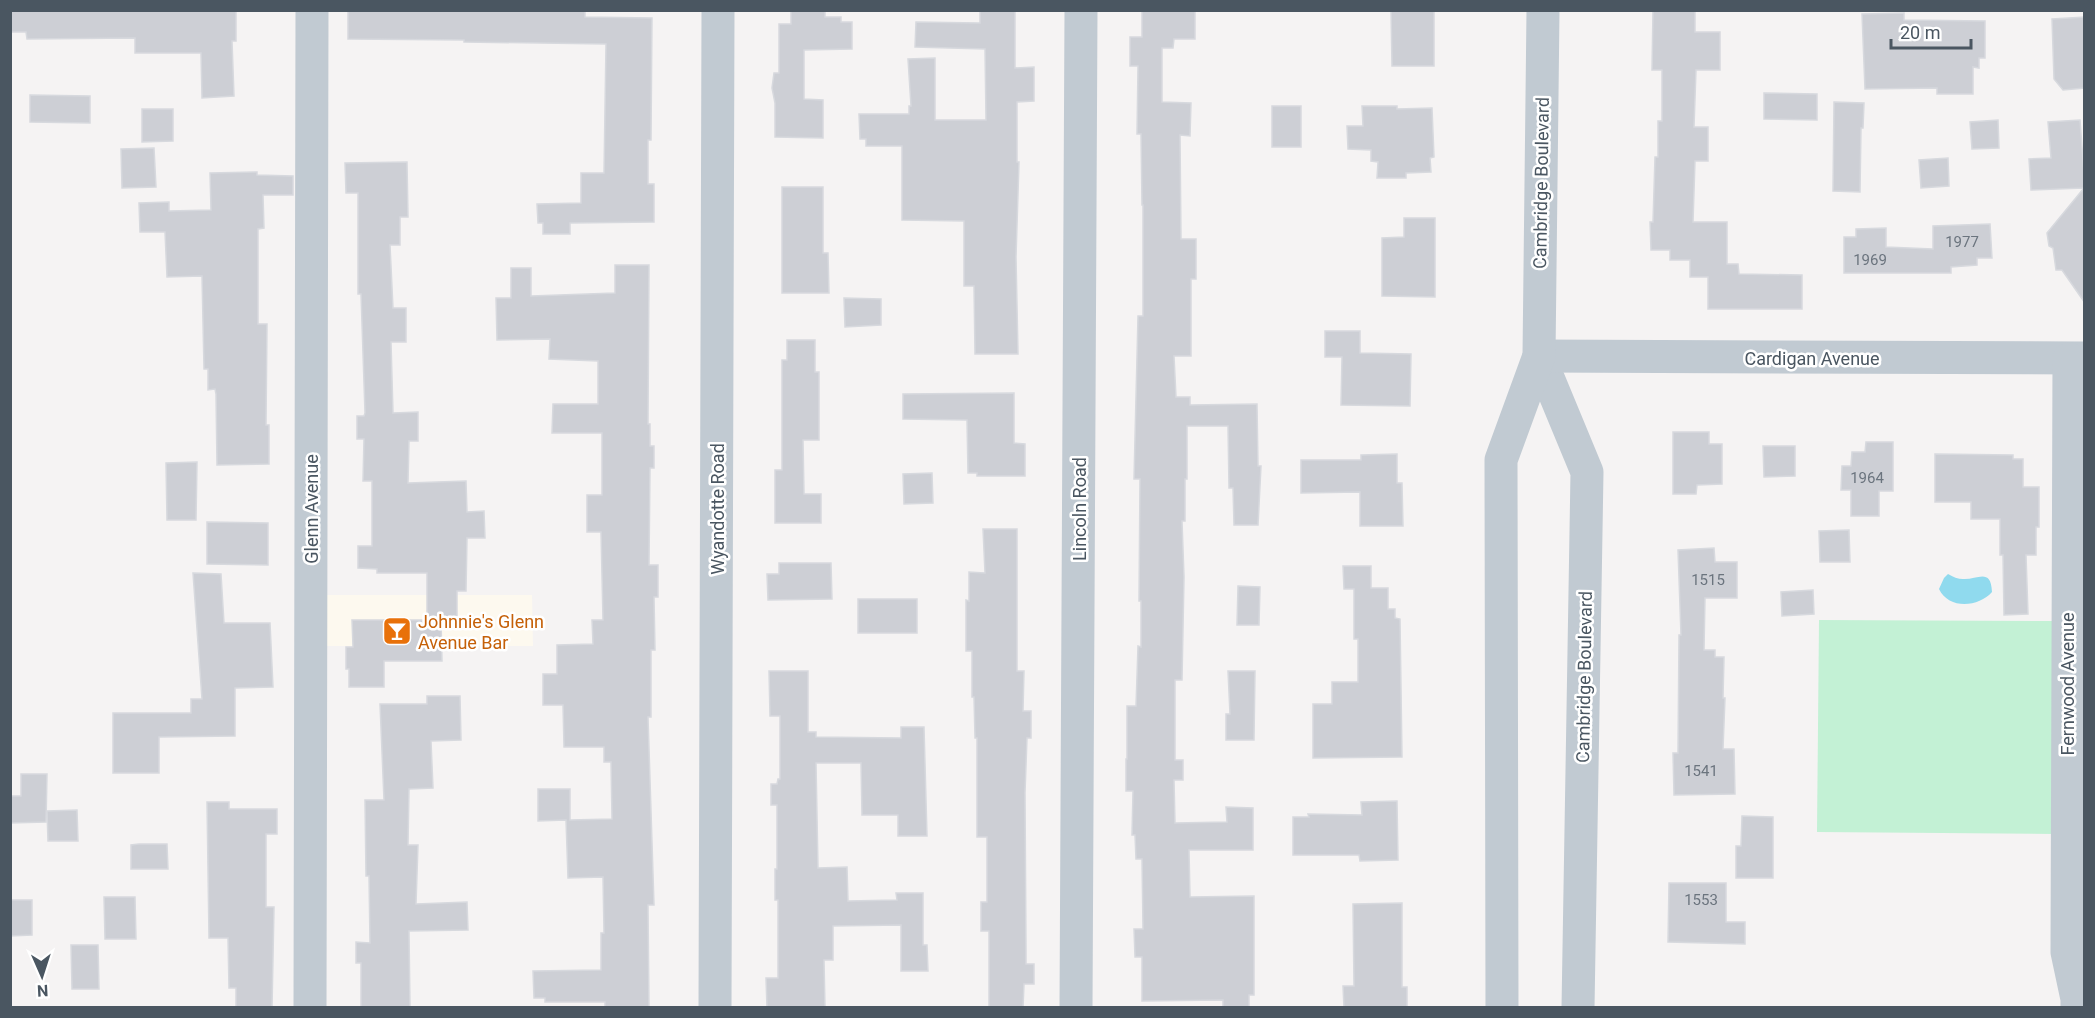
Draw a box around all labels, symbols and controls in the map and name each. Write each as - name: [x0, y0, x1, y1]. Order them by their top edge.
- scale bar: [1891, 12, 1970, 50]
- text: 20 m: [1900, 22, 1940, 43]
- street label: Cambridge Boulevard: [1529, 97, 1553, 269]
- house number: 1977: [1945, 233, 1979, 251]
- house number: 1969: [1853, 251, 1887, 269]
- street label: Cardigan Avenue: [1744, 348, 1880, 369]
- street label: Wyandotte Road: [707, 443, 728, 575]
- street label: Glenn Avenue: [301, 454, 322, 564]
- street label: Lincoln Road: [1069, 457, 1090, 561]
- house number: 1964: [1850, 469, 1884, 487]
- house number: 1515: [1691, 571, 1725, 589]
- street label: Cambridge Boulevard: [1572, 591, 1596, 763]
- place label: Johnnie's Glenn Avenue Bar: [418, 611, 544, 653]
- street label: Fernwood Avenue: [2057, 613, 2078, 755]
- bar icon: Johnnie's Glenn Avenue Bar: [381, 615, 413, 647]
- house number: 1541: [1684, 762, 1718, 780]
- house number: 1553: [1684, 891, 1718, 909]
- north arrow: [12, 946, 72, 1006]
- text: N: [37, 981, 49, 1000]

